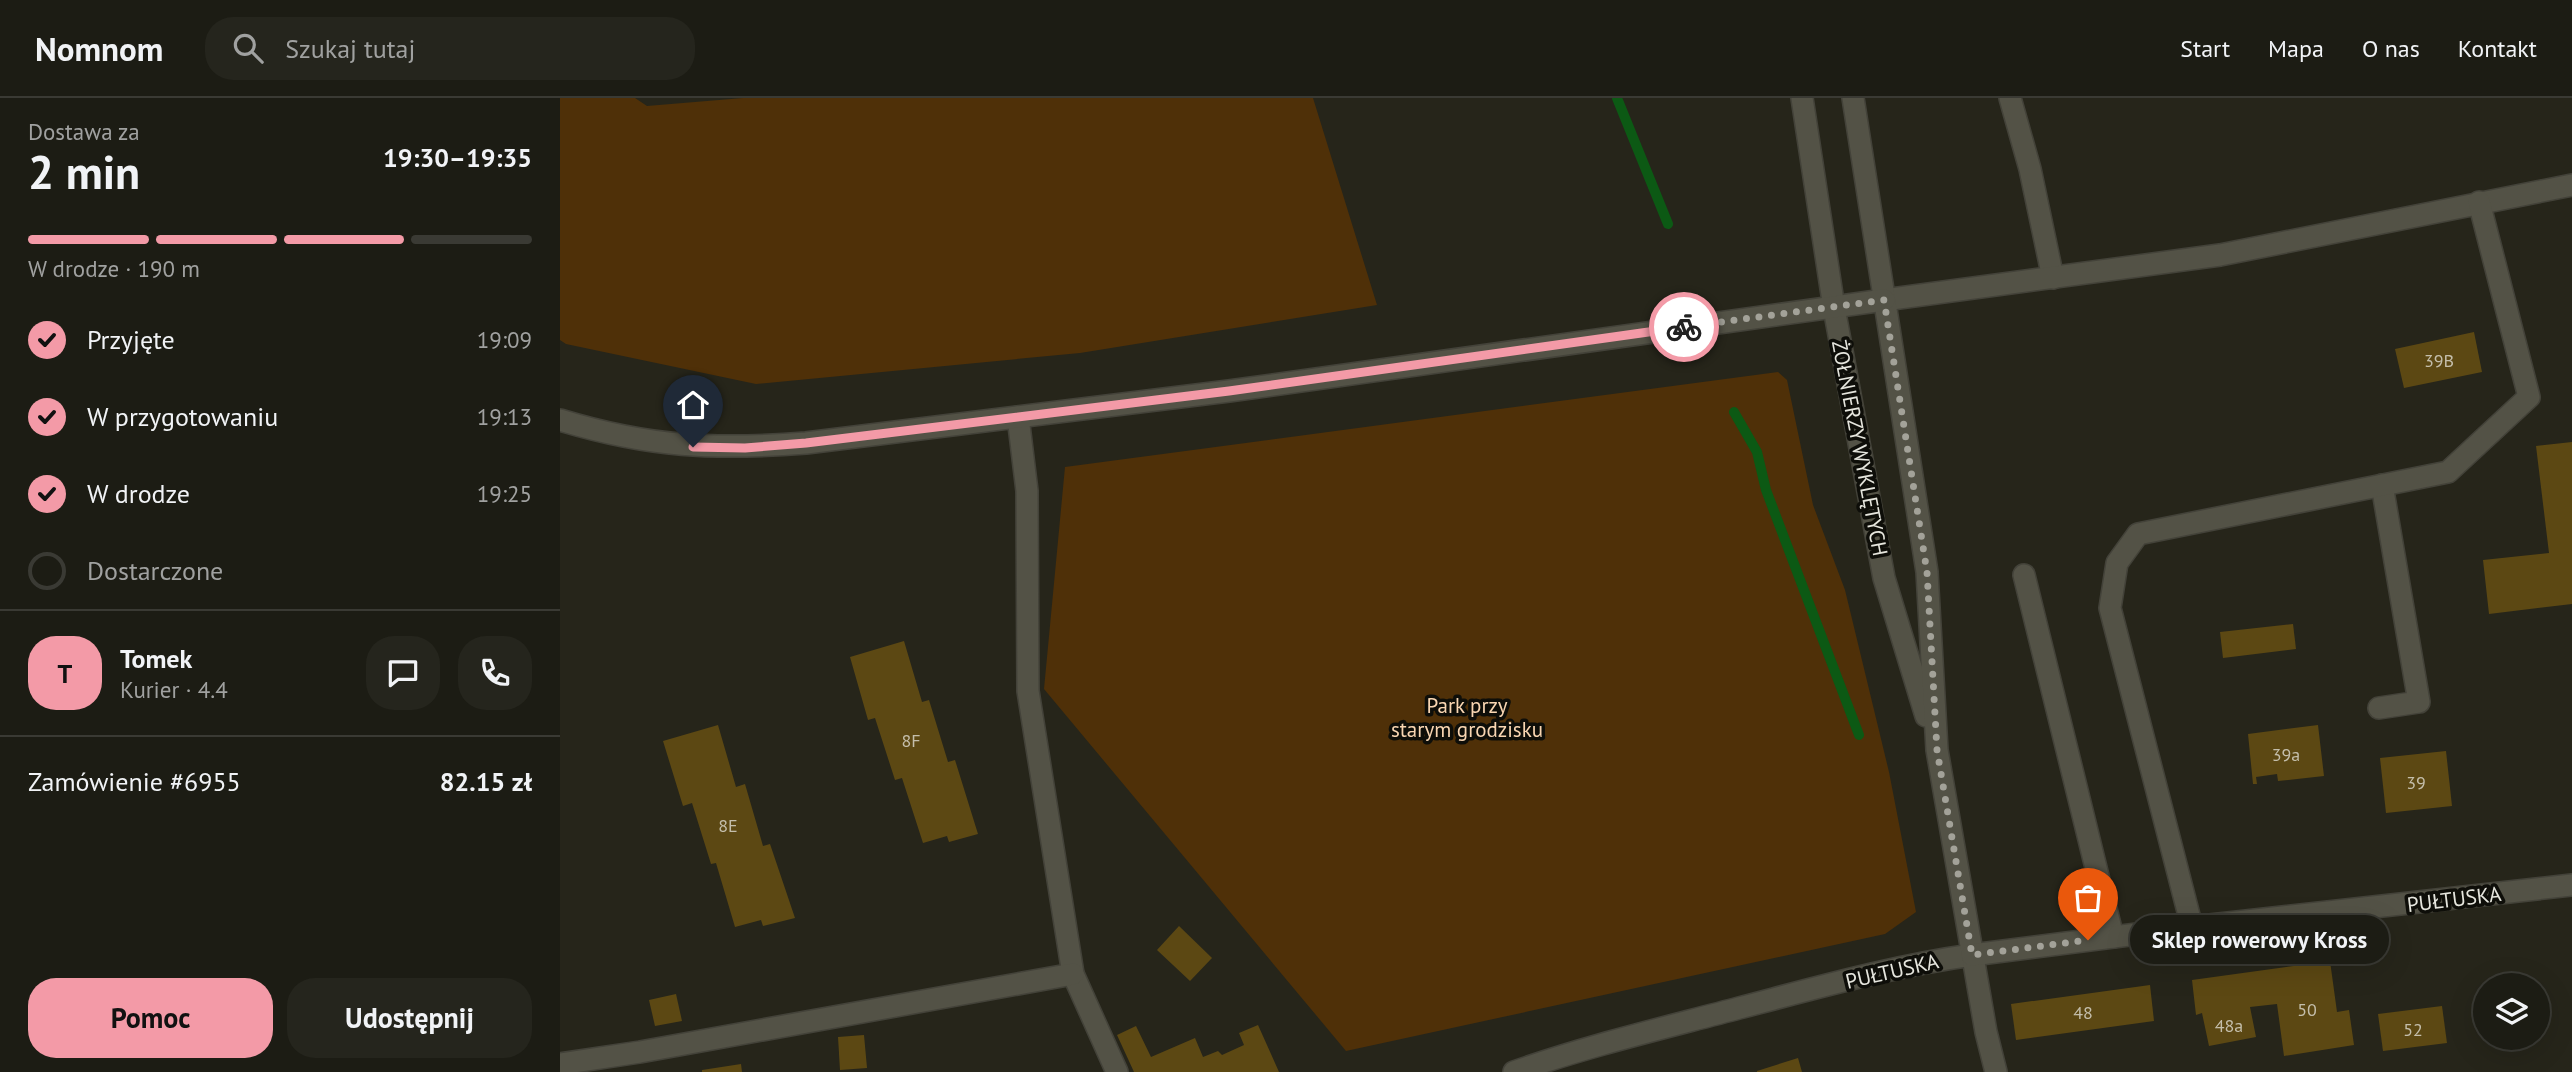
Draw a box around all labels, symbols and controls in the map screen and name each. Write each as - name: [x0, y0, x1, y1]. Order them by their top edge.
- search box: [205, 17, 695, 80]
- text: Nomnom: [35, 27, 163, 70]
- icon: search: [229, 29, 267, 67]
- text: Szukaj tutaj: [285, 32, 415, 65]
- text: Start: [2180, 33, 2230, 64]
- text: Mapa: [2268, 33, 2324, 64]
- text: O nas: [2362, 33, 2420, 64]
- text: Kontakt: [2458, 33, 2537, 64]
- text: Dostawa za: [28, 117, 140, 146]
- text: 19:30–19:35: [383, 141, 532, 174]
- text: 2 min: [28, 142, 140, 202]
- text: W drodze · 190 m: [28, 254, 200, 283]
- courier: [1649, 292, 1719, 362]
- icon: bike: [1665, 308, 1703, 346]
- icon: check: [28, 321, 66, 359]
- text: Przyjęte: [87, 323, 175, 356]
- text: 19:09: [477, 325, 532, 354]
- street label: ŻOŁNIERZY WYKLĘTYCH: [1826, 338, 1894, 558]
- house number: 39B: [2424, 349, 2454, 372]
- pin: [663, 375, 723, 447]
- icon: home: [674, 386, 712, 424]
- icon: check: [28, 398, 66, 436]
- text: W przygotowaniu: [87, 400, 278, 433]
- text: 19:13: [477, 402, 532, 431]
- icon: check: [28, 475, 66, 513]
- text: W drodze: [87, 477, 190, 510]
- text: 19:25: [477, 479, 532, 508]
- text: Dostarczone: [87, 554, 223, 587]
- button: chat: [366, 636, 440, 710]
- button: phone: [458, 636, 532, 710]
- text: Tomek: [120, 642, 192, 675]
- text: T: [58, 657, 72, 690]
- text: Kurier · 4.4: [120, 675, 228, 704]
- park label: Park przy starym grodzisku: [1391, 692, 1543, 743]
- house number: 8F: [901, 729, 921, 752]
- house number: 39a: [2272, 743, 2300, 766]
- text: Zamówienie #6955: [28, 765, 241, 798]
- text: 82.15 zł: [440, 765, 532, 798]
- house number: 39: [2406, 771, 2426, 794]
- house number: 8E: [718, 814, 738, 837]
- pin: [2058, 868, 2118, 940]
- icon: bag: [2069, 879, 2107, 917]
- street label: PUŁTUSKA: [2405, 880, 2503, 918]
- callout: Sklep rowerowy Kross: [2130, 916, 2389, 964]
- text: Sklep rowerowy Kross: [2152, 925, 2367, 954]
- street label: PUŁTUSKA: [1843, 947, 1942, 995]
- map controls: [2473, 973, 2550, 1050]
- button: layers: [2473, 973, 2550, 1050]
- button: Pomoc: [28, 978, 273, 1058]
- button: Udostępnij: [287, 978, 532, 1058]
- house number: 50: [2297, 998, 2317, 1021]
- house number: 48: [2073, 1001, 2093, 1024]
- house number: 48a: [2215, 1014, 2243, 1037]
- house number: 52: [2403, 1018, 2423, 1041]

